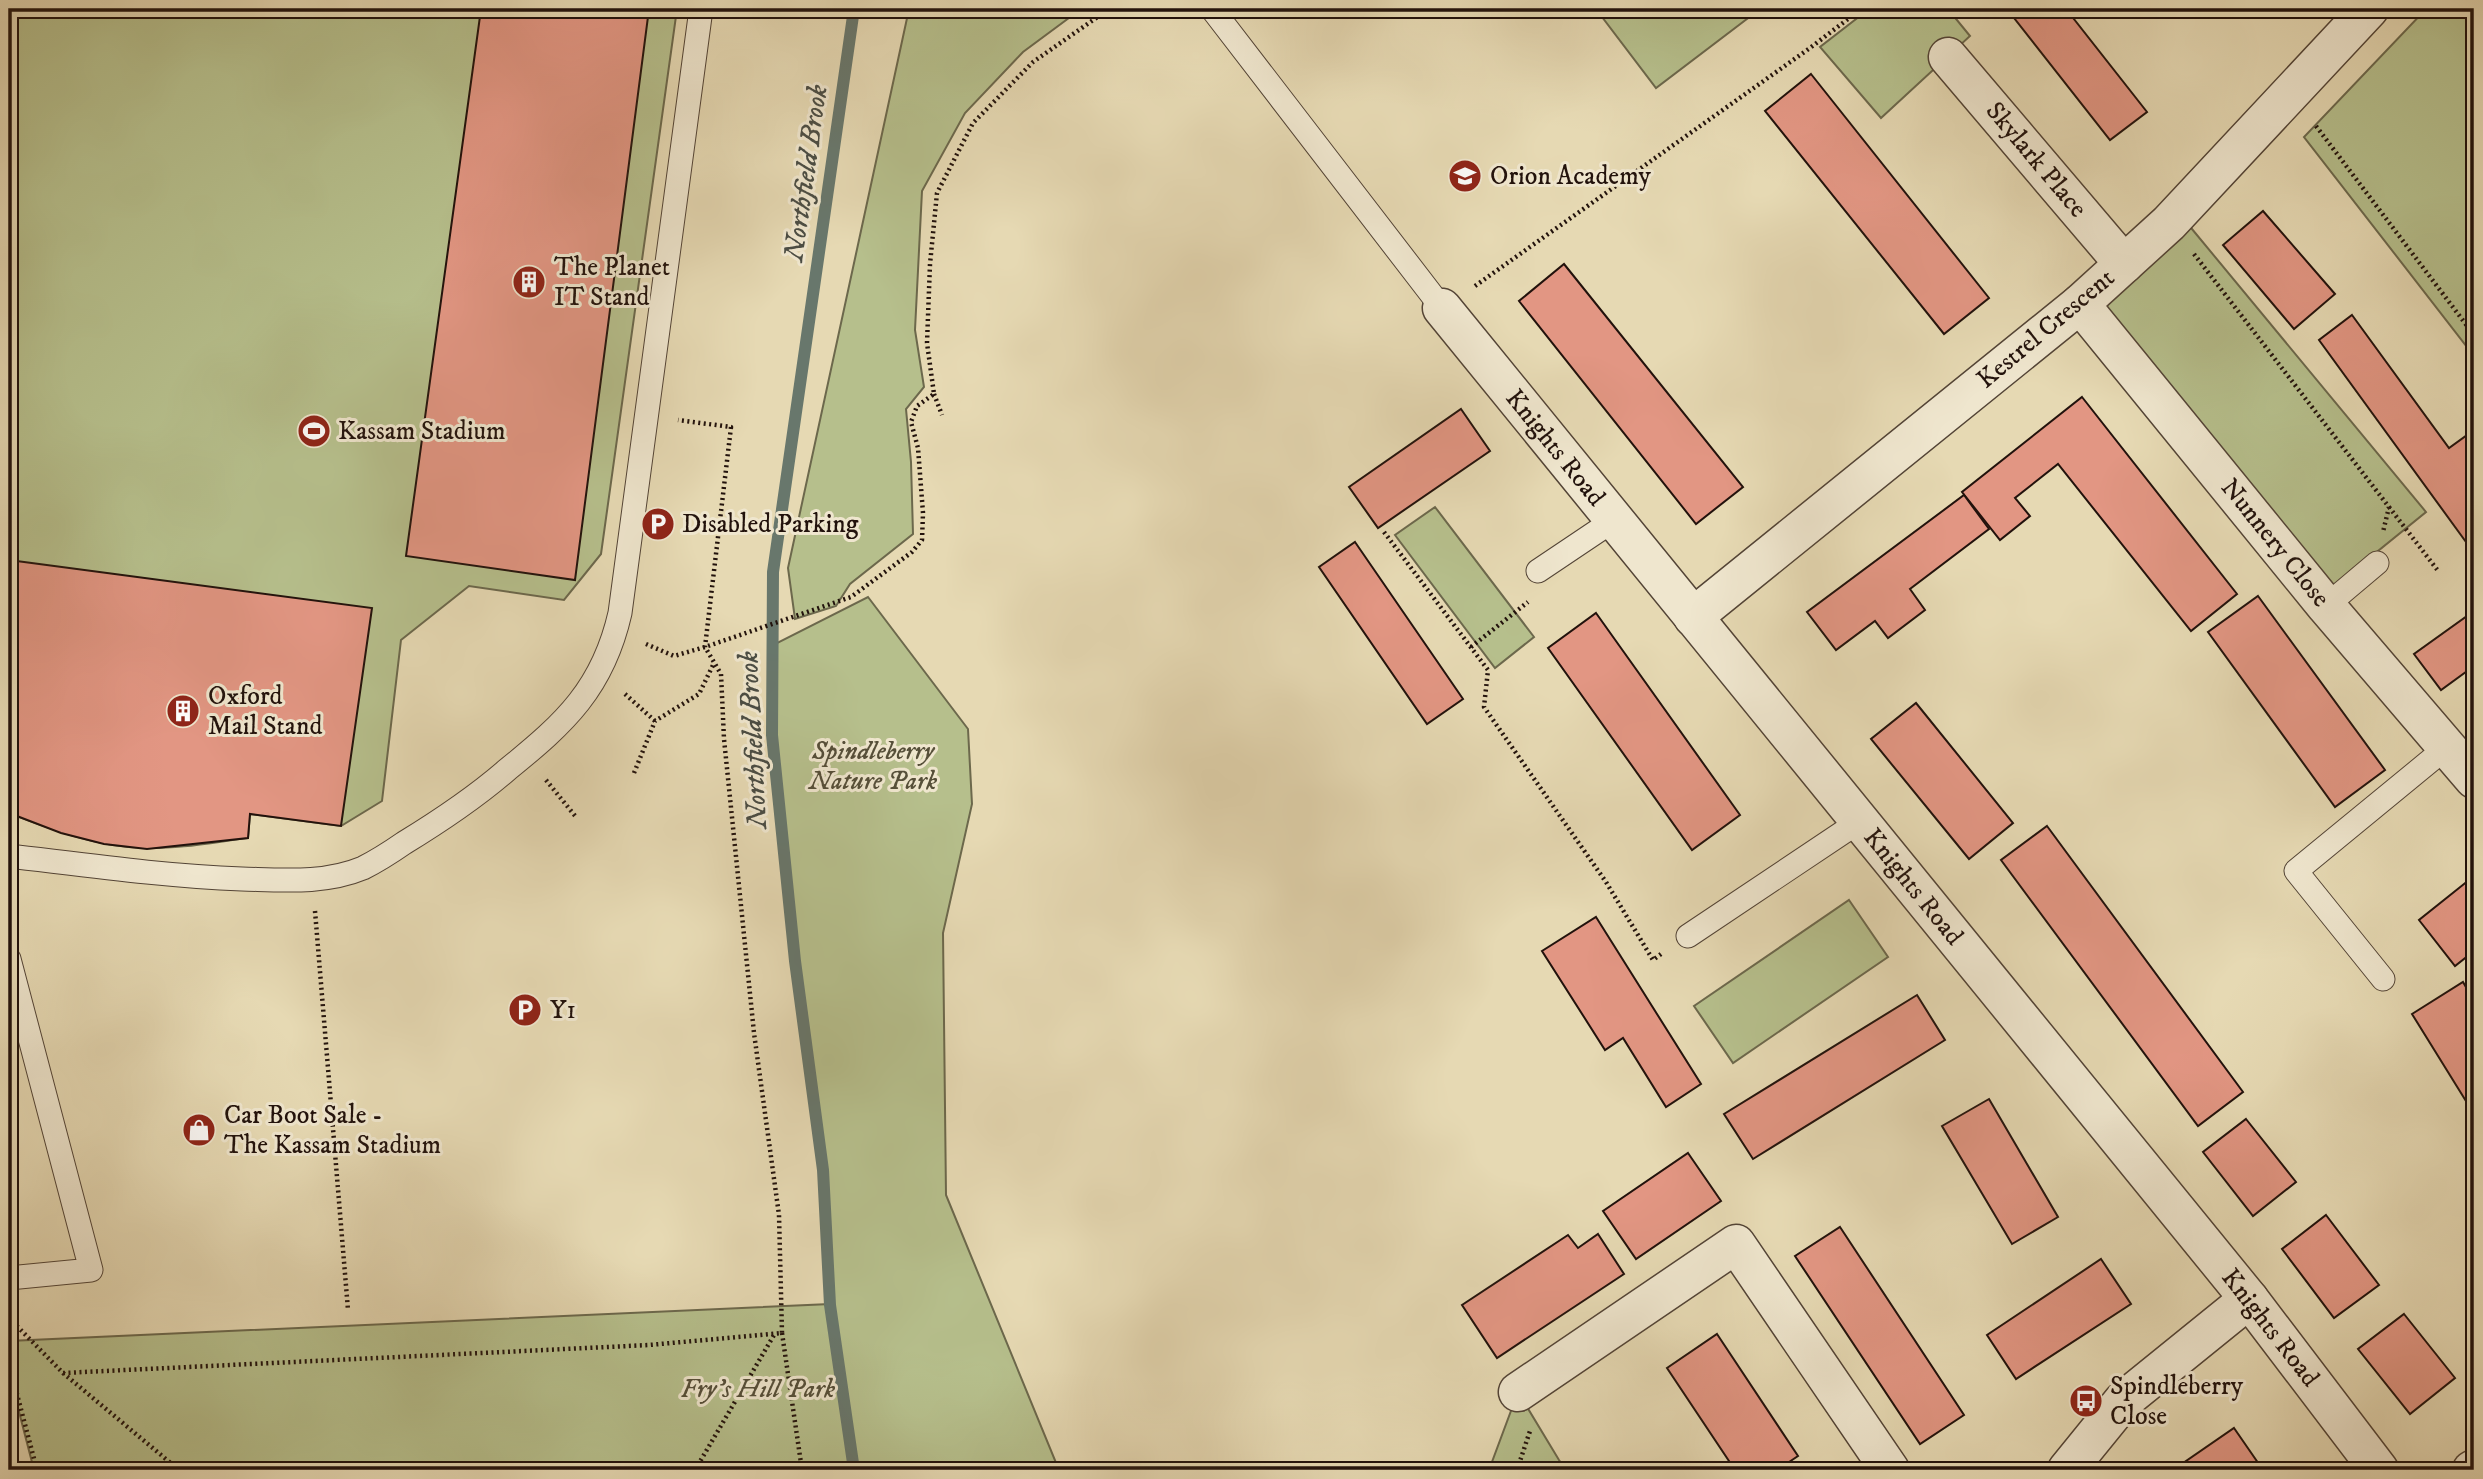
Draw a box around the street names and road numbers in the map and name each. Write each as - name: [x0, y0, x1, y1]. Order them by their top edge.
- street label: Skylark Place: [1978, 95, 2094, 225]
- street label: Kestrel Crescent: [1970, 262, 2122, 396]
- street label: Knights Road: [1498, 383, 1612, 513]
- street label: Nunnery Close: [2213, 472, 2337, 614]
- street label: Knights Road: [1856, 822, 1970, 952]
- street label: Knights Road: [2214, 1262, 2326, 1394]

